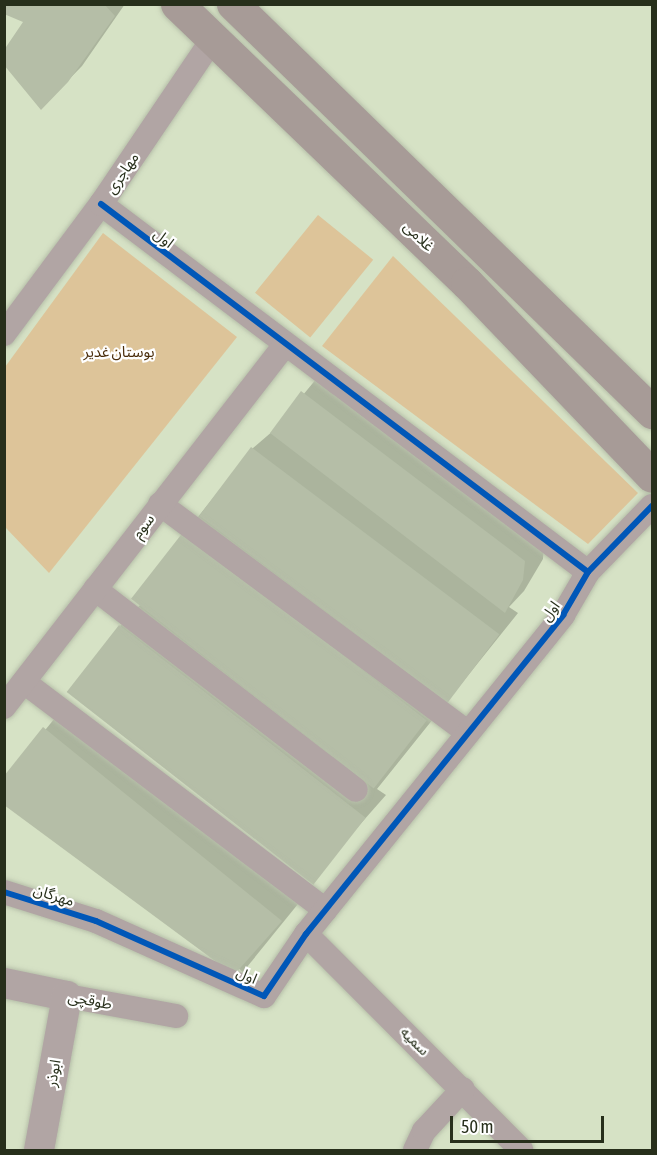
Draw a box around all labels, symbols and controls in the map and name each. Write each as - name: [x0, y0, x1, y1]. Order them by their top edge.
- street label: مهاجری: [102, 149, 142, 197]
- street label: غلامی: [400, 217, 438, 255]
- street label: اول: [150, 225, 178, 251]
- park label: بوستان غدیر: [83, 343, 155, 361]
- street label: سوم: [128, 510, 158, 542]
- street label: اول: [537, 597, 563, 625]
- street label: مهرگان: [31, 880, 77, 910]
- street label: اول: [234, 963, 260, 987]
- street label: طوقچی: [67, 987, 113, 1013]
- street label: سمیه: [397, 1023, 433, 1059]
- street label: ابوذر: [42, 1058, 64, 1088]
- scale bar: [453, 1104, 608, 1142]
- text: 50 m: [461, 1116, 493, 1137]

